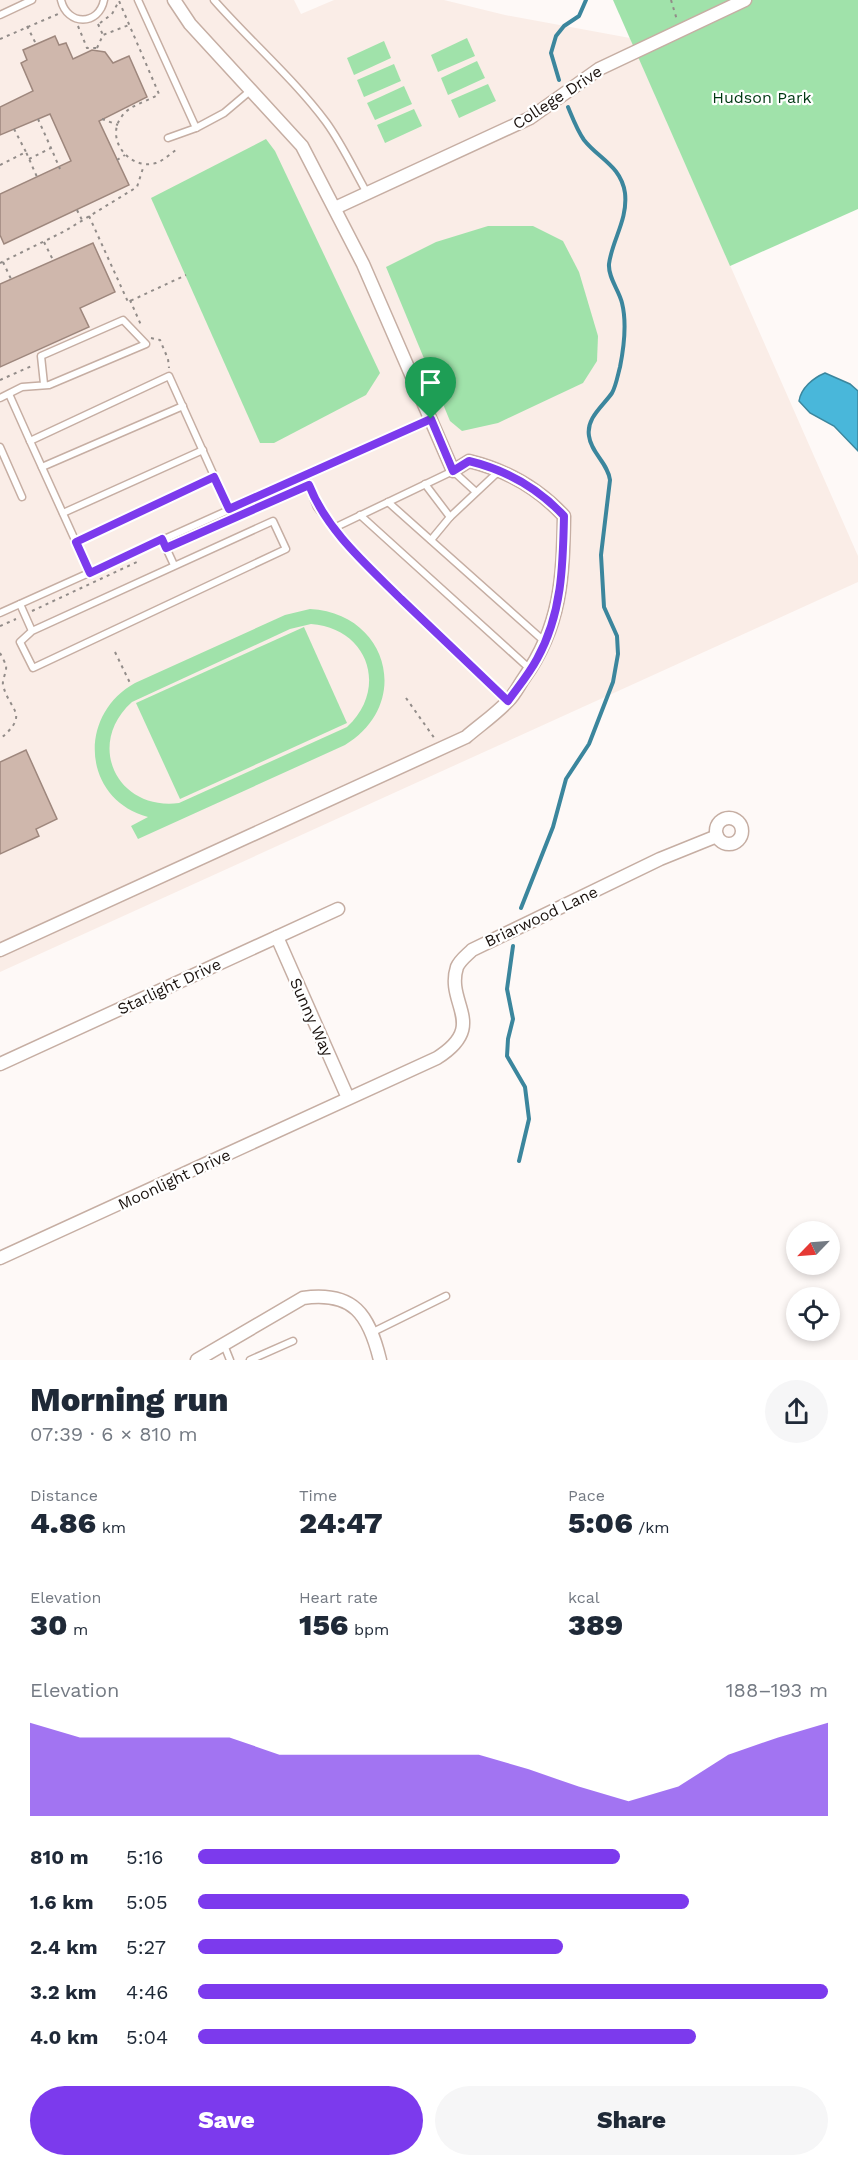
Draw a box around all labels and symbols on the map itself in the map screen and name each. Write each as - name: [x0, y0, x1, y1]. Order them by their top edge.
- street label: College Drive: [509, 62, 605, 133]
- park label: Hudson Park: [712, 88, 812, 107]
- pin: [405, 357, 456, 419]
- street label: Briarwood Lane: [482, 882, 601, 951]
- street label: Starlight Drive: [114, 954, 224, 1019]
- street label: Sunny Way: [286, 975, 338, 1060]
- street label: Moonlight Drive: [115, 1145, 234, 1214]
- north arrow: [786, 1221, 840, 1275]

